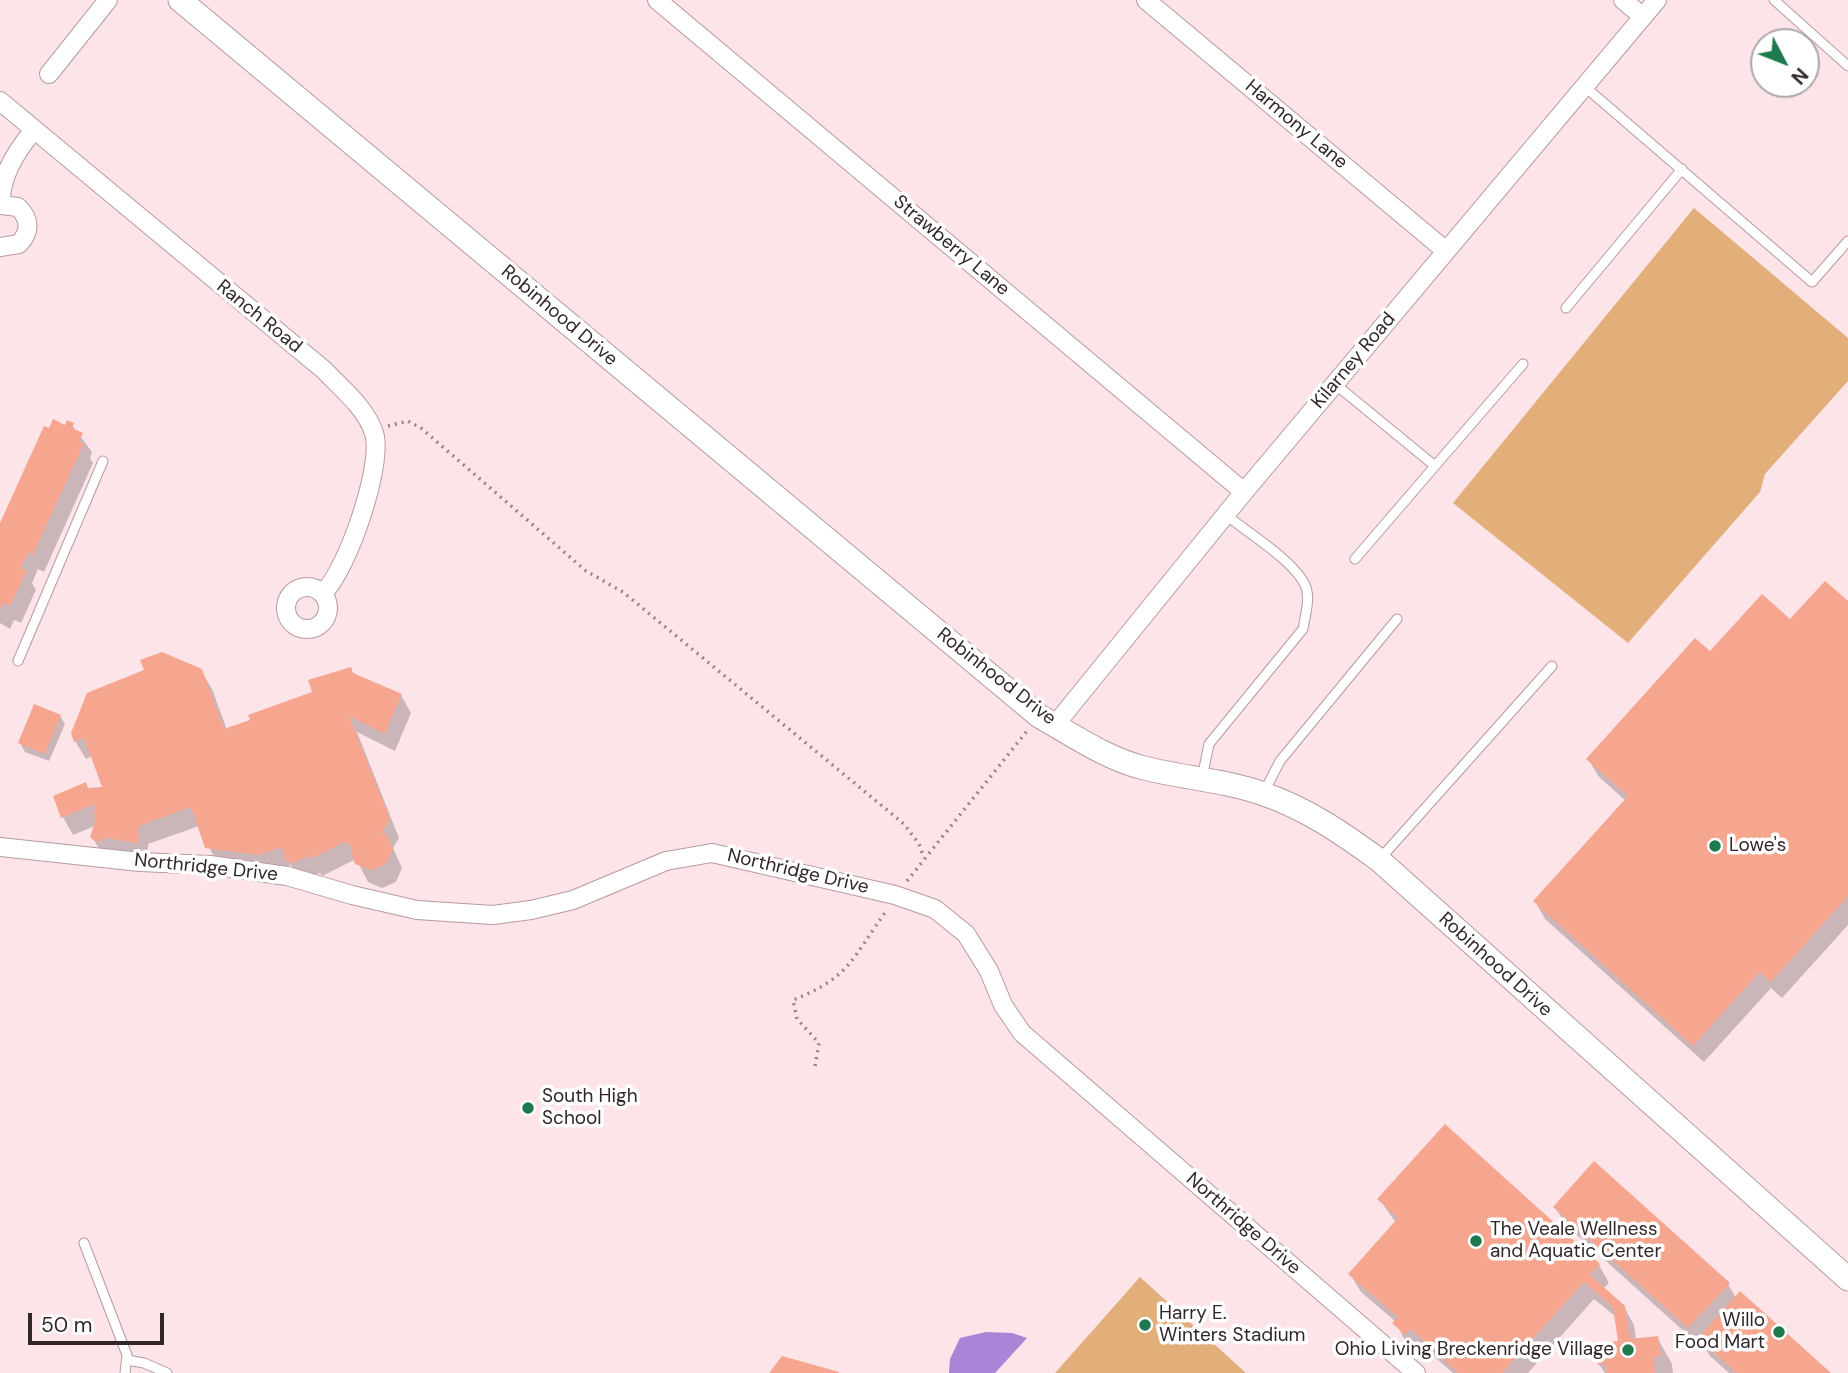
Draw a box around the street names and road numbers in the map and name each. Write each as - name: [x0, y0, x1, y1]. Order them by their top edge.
- street label: Harmony Lane: [1240, 76, 1352, 174]
- street label: Strawberry Lane: [888, 191, 1014, 301]
- street label: Robinhood Drive: [496, 261, 622, 371]
- street label: Ranch Road: [212, 276, 306, 358]
- street label: Kilarney Road: [1307, 308, 1401, 414]
- street label: Robinhood Drive: [932, 623, 1060, 731]
- street label: Northridge Drive: [725, 845, 871, 899]
- street label: Northridge Drive: [133, 849, 279, 887]
- street label: Robinhood Drive: [1434, 908, 1556, 1022]
- street label: Northridge Drive: [1181, 1168, 1305, 1280]

